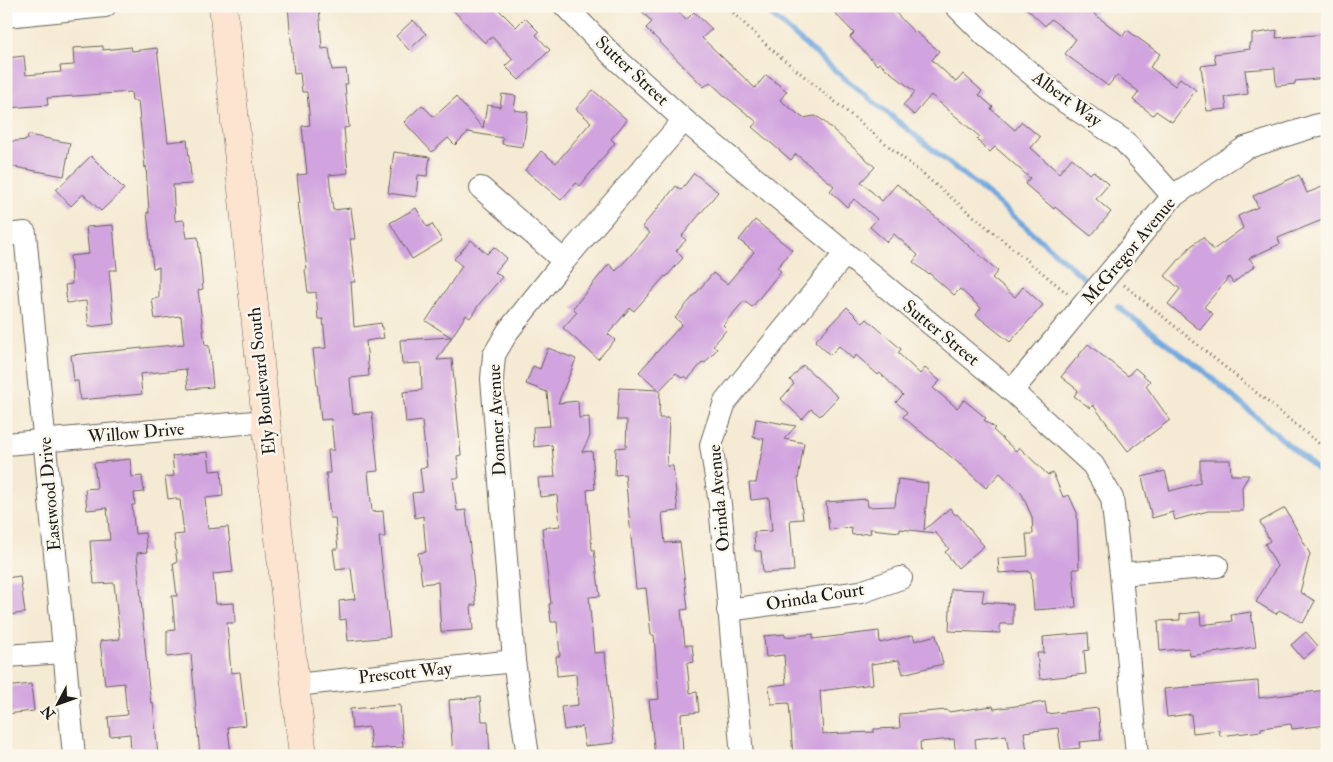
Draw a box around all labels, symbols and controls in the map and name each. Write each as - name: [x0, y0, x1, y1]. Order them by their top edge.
- street label: Sutter Street: [590, 31, 674, 111]
- street label: Albert Way: [1027, 65, 1107, 133]
- street label: McGregor Avenue: [1077, 192, 1181, 310]
- street label: Sutter Street: [898, 295, 984, 371]
- street label: Ely Boulevard South: [243, 305, 281, 456]
- street label: Donner Avenue: [483, 363, 511, 477]
- street label: Willow Drive: [86, 417, 186, 449]
- street label: Eastwood Drive: [34, 435, 66, 552]
- street label: Orinda Avenue: [703, 443, 735, 553]
- street label: Orinda Court: [764, 578, 866, 616]
- street label: Prescott Way: [357, 657, 454, 689]
- north arrow: [32, 680, 82, 730]
- text: N: [38, 702, 60, 723]

